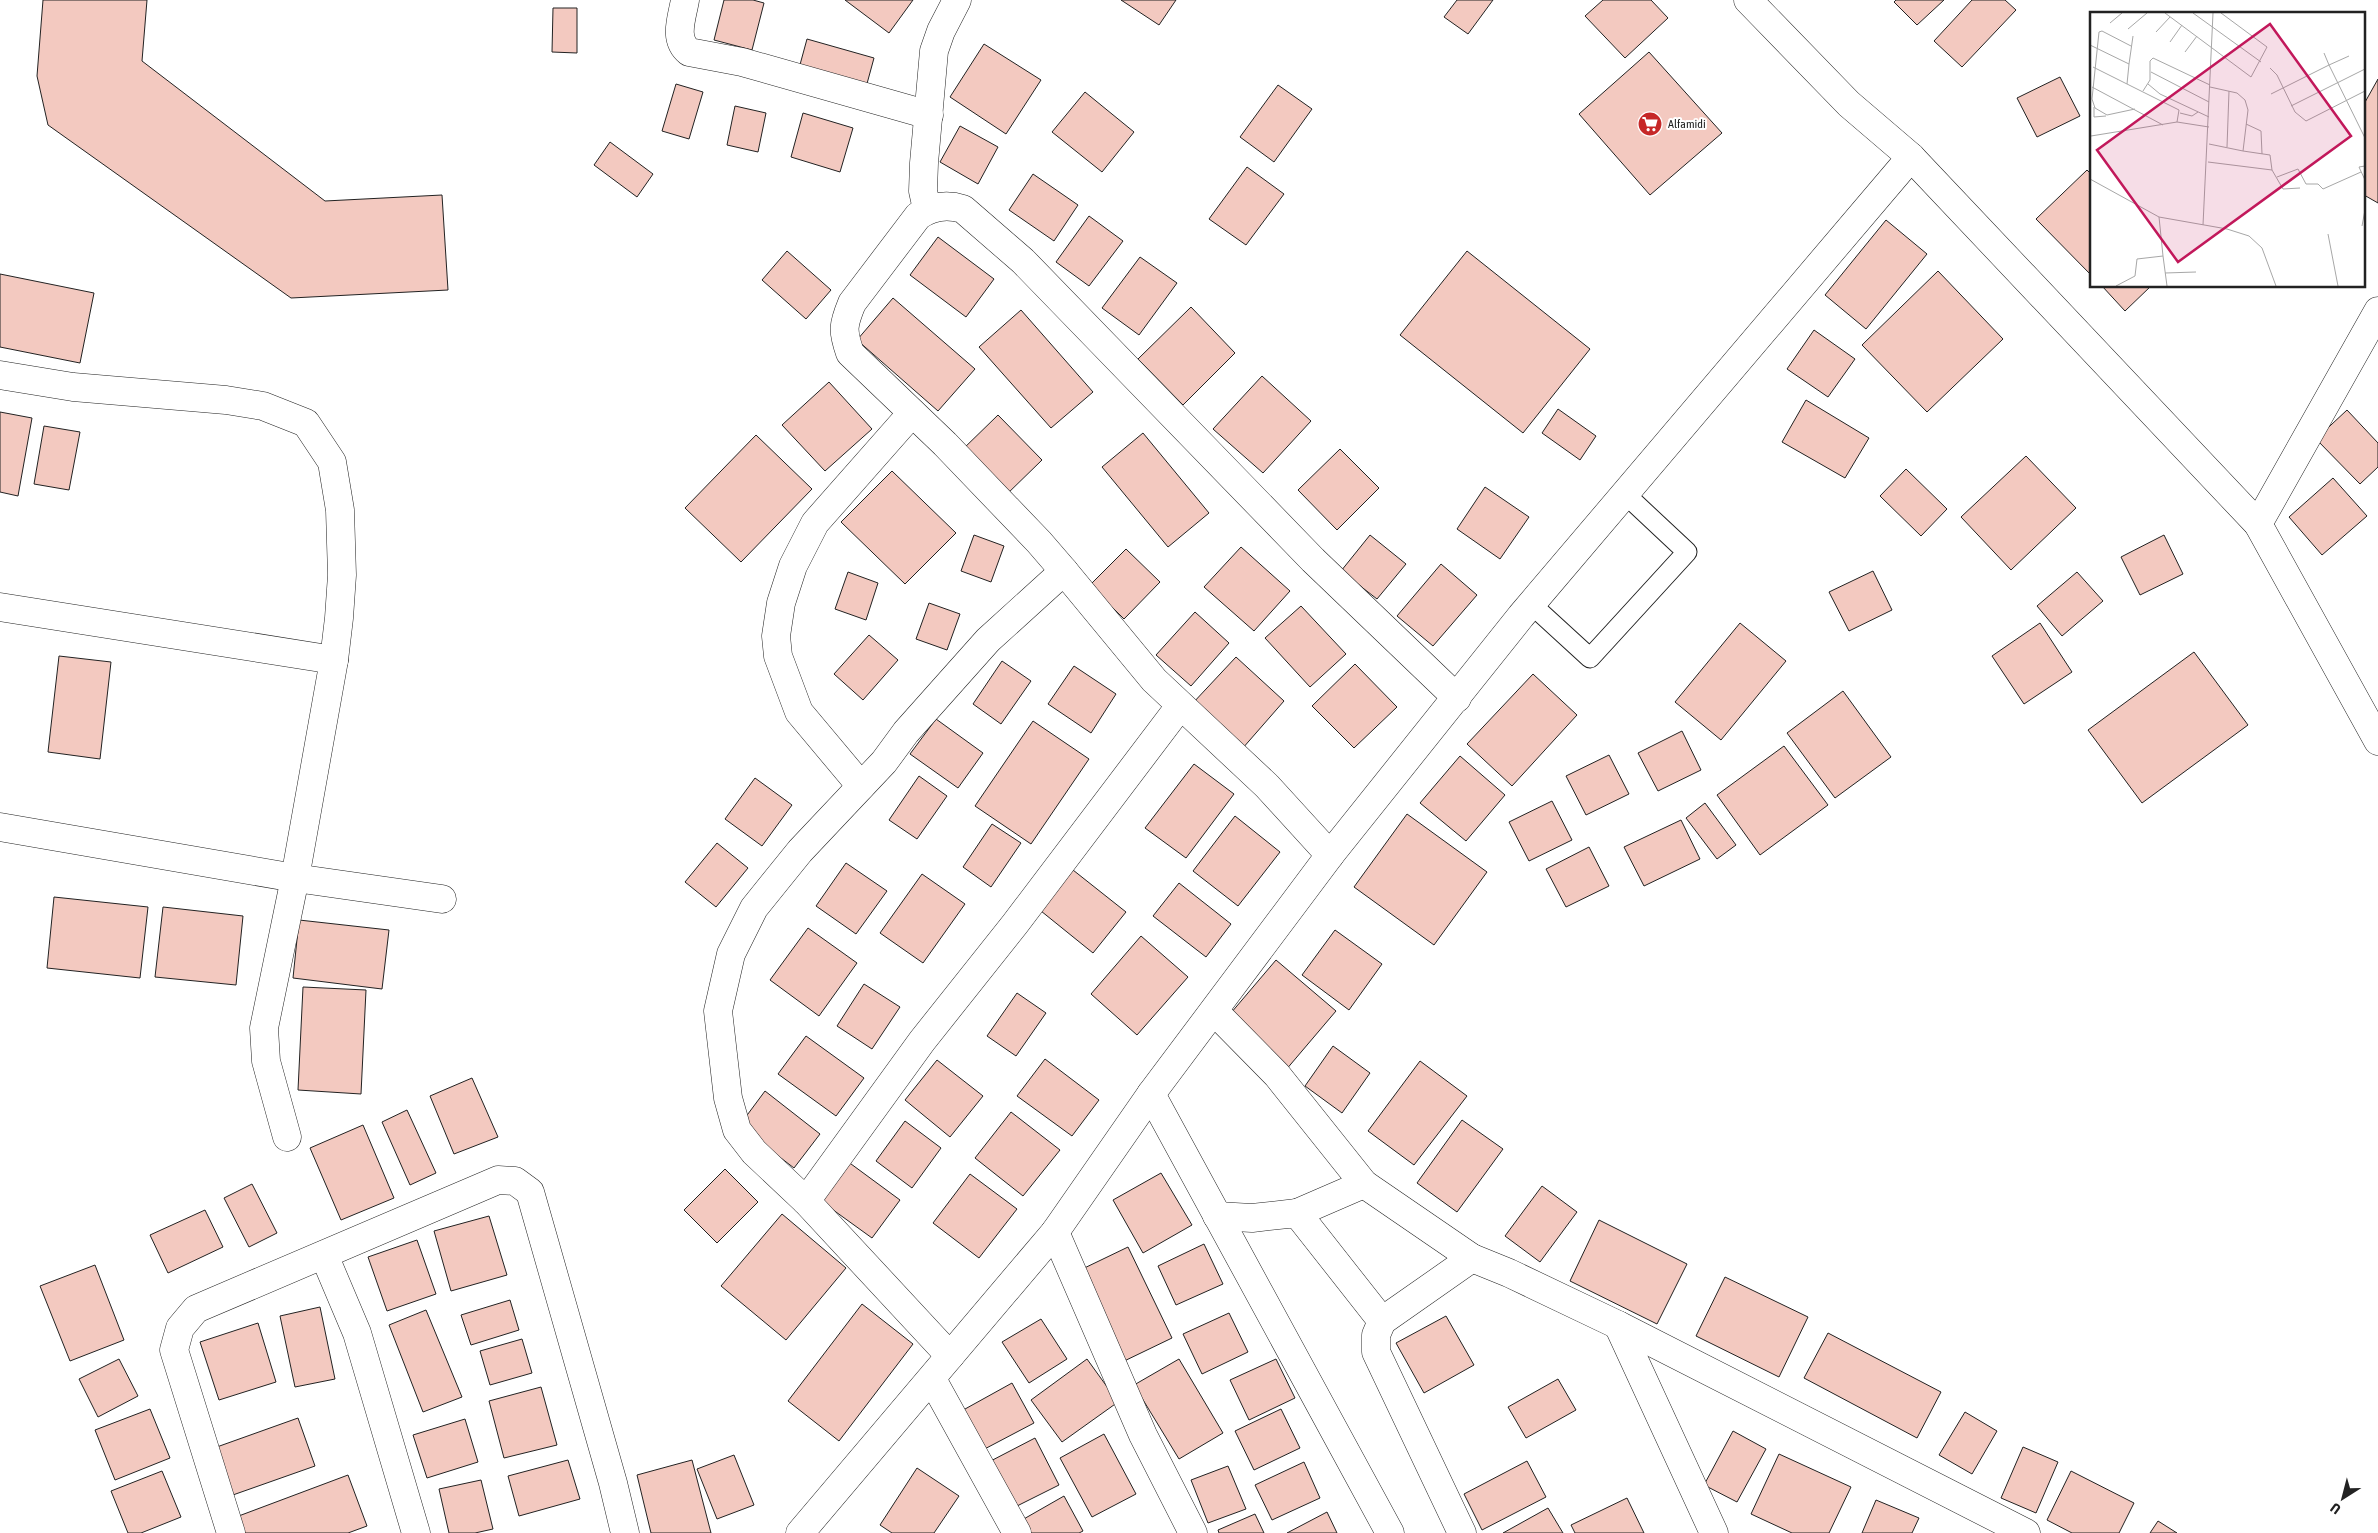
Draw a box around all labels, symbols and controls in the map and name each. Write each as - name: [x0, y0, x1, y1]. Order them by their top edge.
- inset map: [2090, 12, 2366, 288]
- supermarket icon: Alfamidi: [1637, 111, 1663, 137]
- place label: Alfamidi: [1668, 117, 1706, 131]
- north arrow: [2318, 1473, 2368, 1523]
- text: U: [2327, 1500, 2343, 1517]

